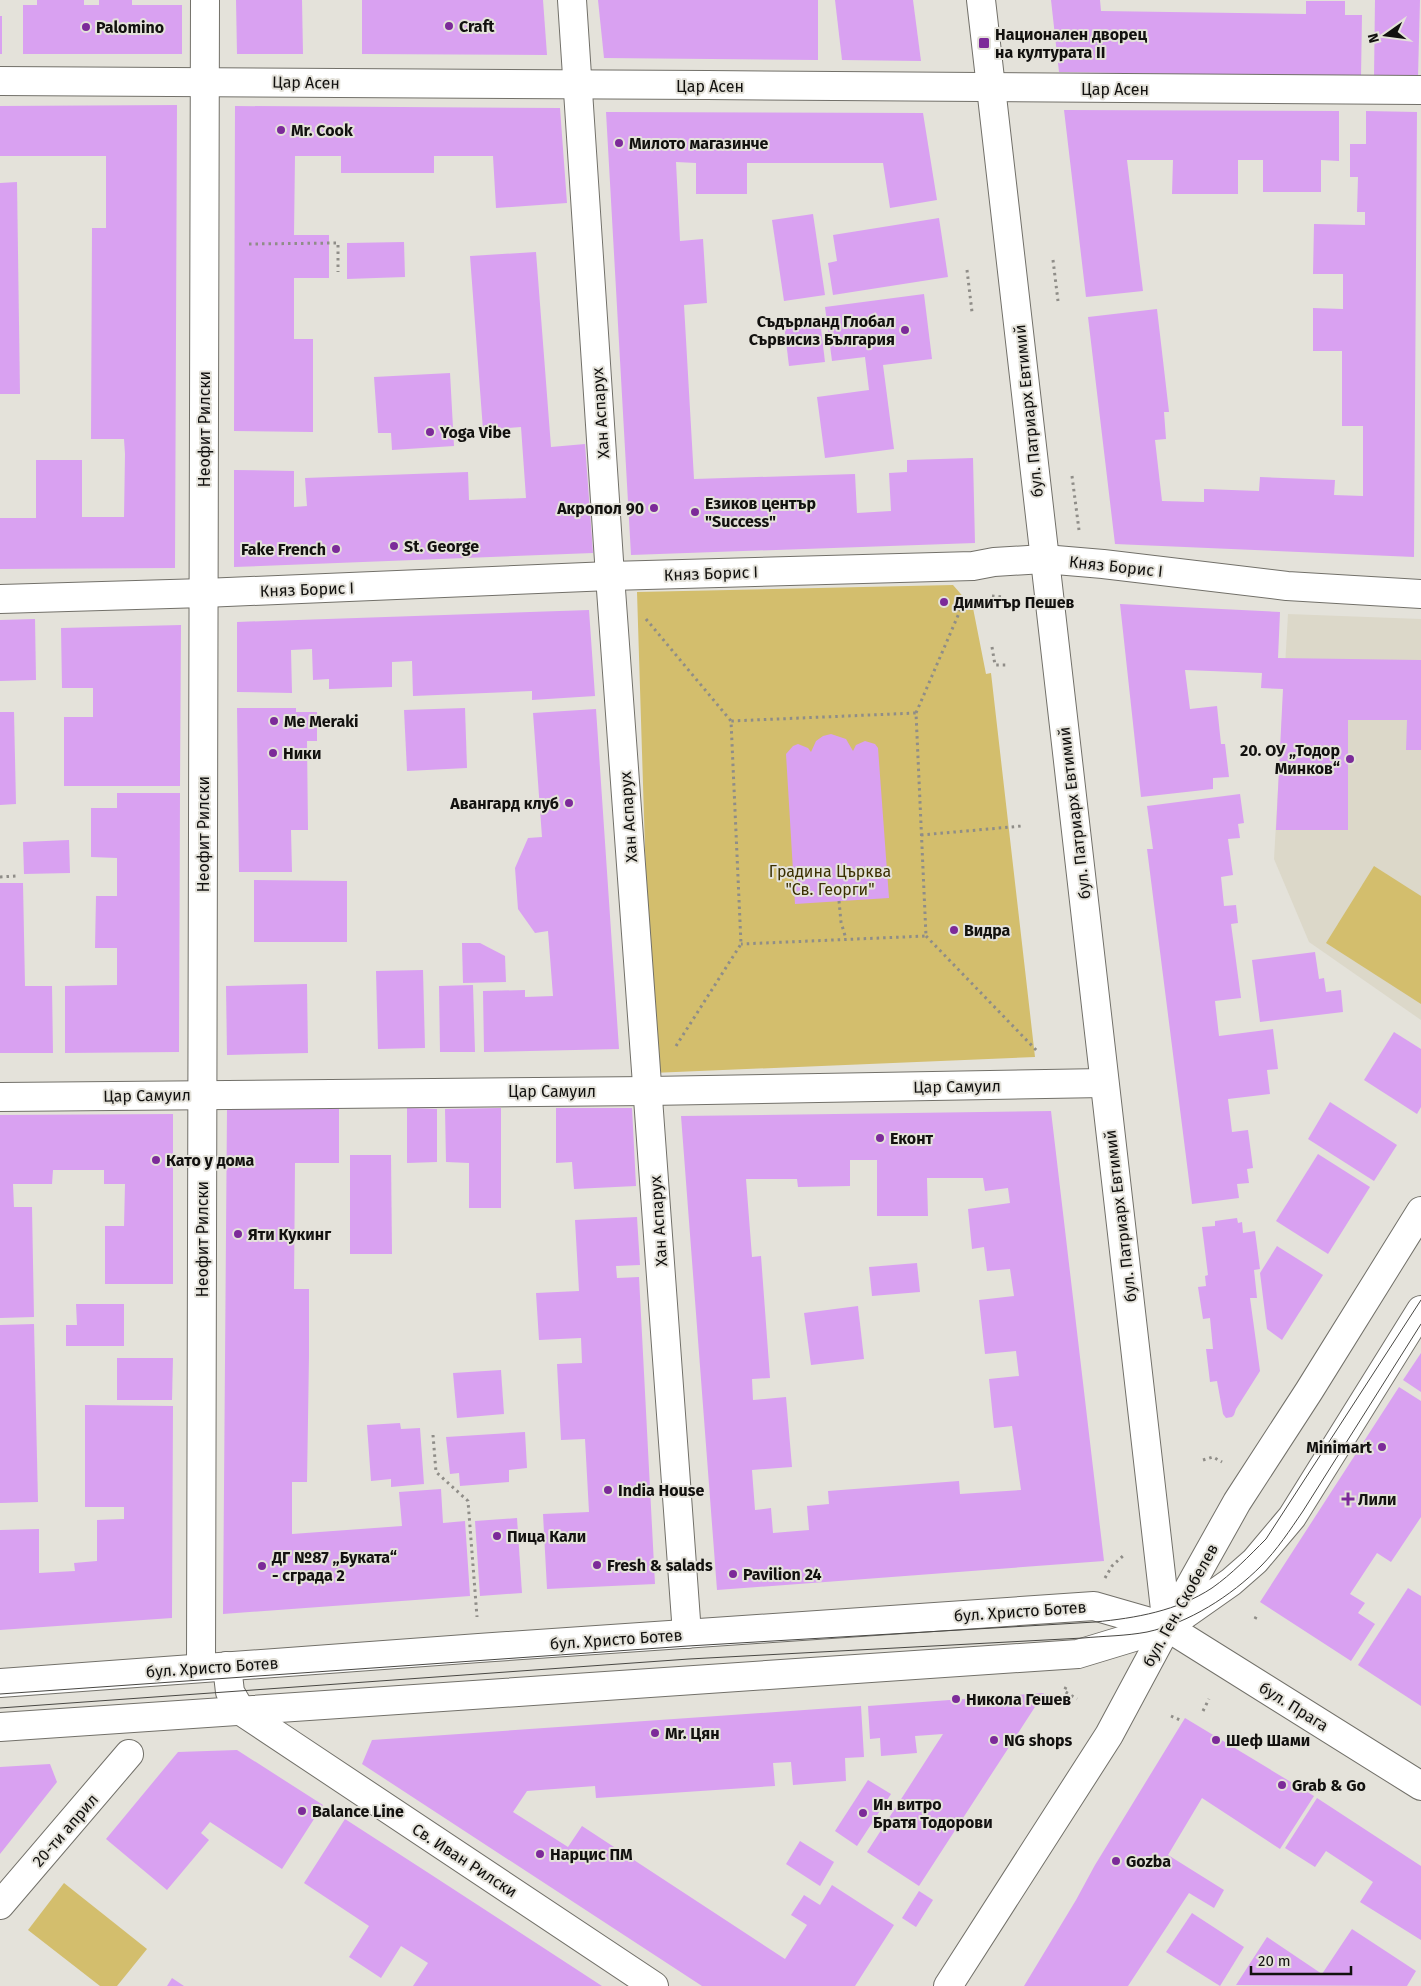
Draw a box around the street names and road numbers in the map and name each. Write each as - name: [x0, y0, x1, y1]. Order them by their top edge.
- street label: Цар Асен: [272, 72, 340, 93]
- street label: Цар Асен: [676, 77, 744, 96]
- street label: Цар Асен: [1081, 80, 1149, 99]
- street label: бул. Патриарх Евтимий: [1010, 324, 1047, 498]
- street label: Хан Аспарух: [588, 367, 613, 459]
- street label: Неофит Рилски: [195, 371, 214, 487]
- street label: Княз Борис I: [1068, 552, 1164, 581]
- street label: Княз Борис I: [664, 562, 758, 585]
- street label: Княз Борис I: [260, 578, 354, 601]
- street label: бул. Патриарх Евтимий: [1054, 726, 1095, 900]
- street label: Хан Аспарух: [616, 771, 641, 863]
- street label: Неофит Рилски: [194, 776, 213, 892]
- street label: Цар Самуил: [913, 1076, 1001, 1097]
- street label: Цар Самуил: [508, 1082, 596, 1101]
- street label: Цар Самуил: [103, 1085, 191, 1106]
- street label: бул. Патриарх Евтимий: [1100, 1129, 1141, 1303]
- street label: Хан Аспарух: [646, 1175, 671, 1267]
- street label: Неофит Рилски: [193, 1181, 212, 1297]
- street label: бул. Ген. Скобелев: [1139, 1540, 1222, 1670]
- street label: бул. Христо Ботев: [953, 1597, 1087, 1626]
- street label: бул. Христо Ботев: [549, 1625, 683, 1654]
- street label: бул. Христо Ботев: [145, 1653, 279, 1682]
- street label: бул. Прага: [1256, 1678, 1332, 1735]
- street label: 20-ти април: [29, 1790, 102, 1871]
- street label: Св. Иван Рилски: [409, 1819, 521, 1901]

